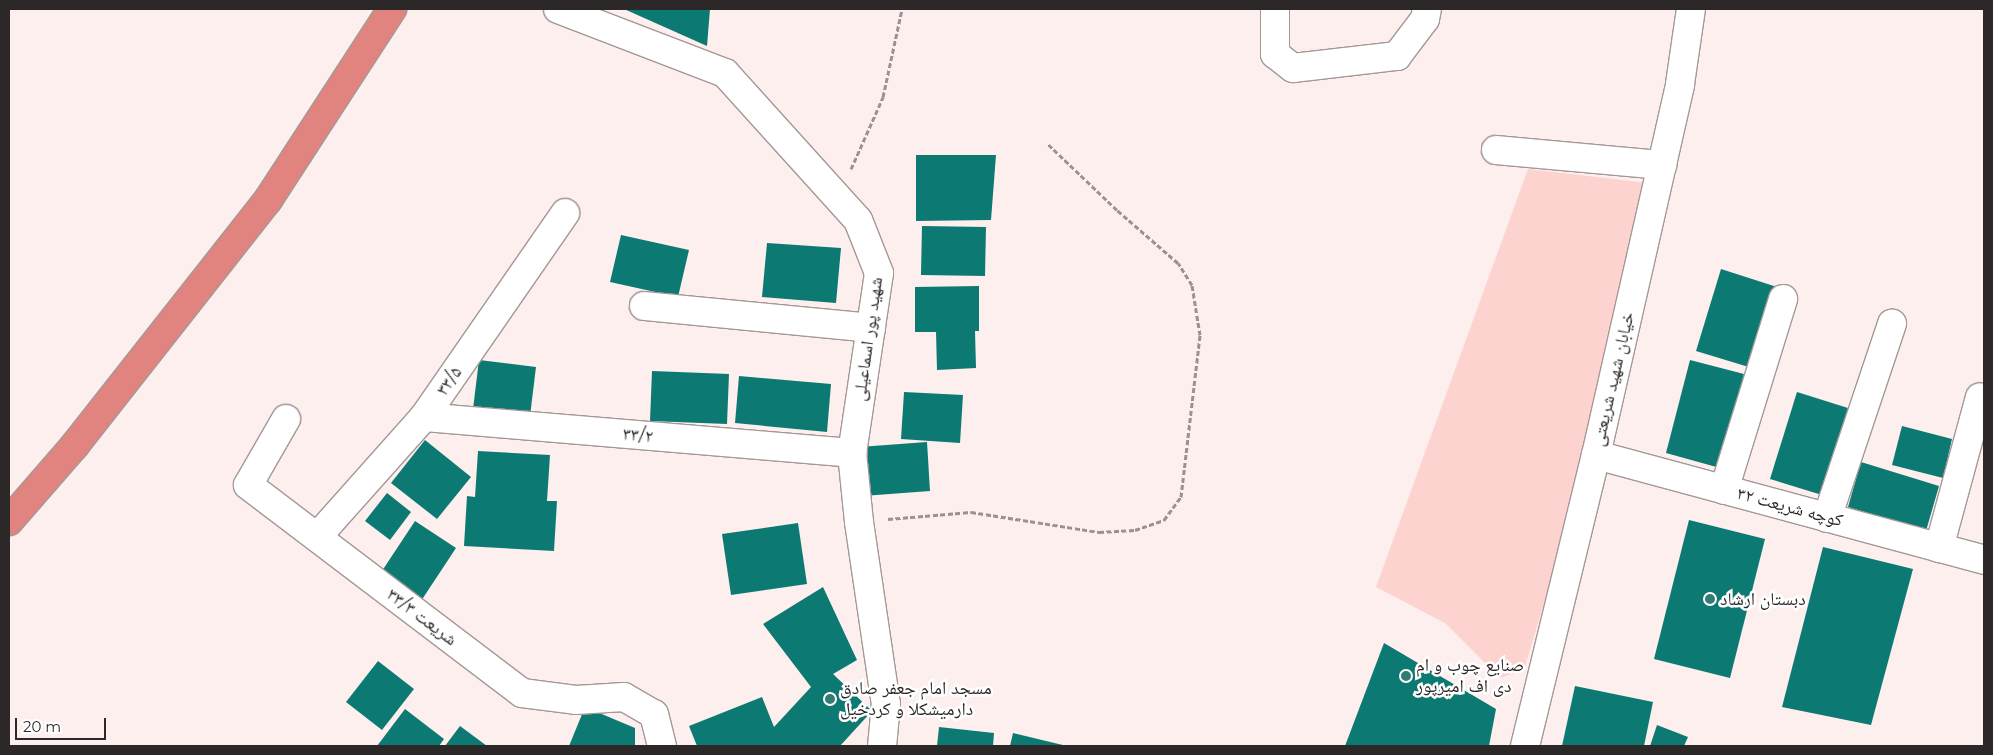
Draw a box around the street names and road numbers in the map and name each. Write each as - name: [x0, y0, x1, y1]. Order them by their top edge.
- street label: شهید پور اسماعیلی: [849, 276, 887, 402]
- street label: خیابان شهید شریعتی: [1587, 310, 1639, 448]
- street label: ۳۳/۵: [431, 362, 467, 400]
- street label: ۳۳/۲: [622, 423, 654, 447]
- street label: کوچه شریعت ۳۲: [1735, 483, 1845, 531]
- street label: شریعت ۳۳/۳: [383, 584, 461, 650]

